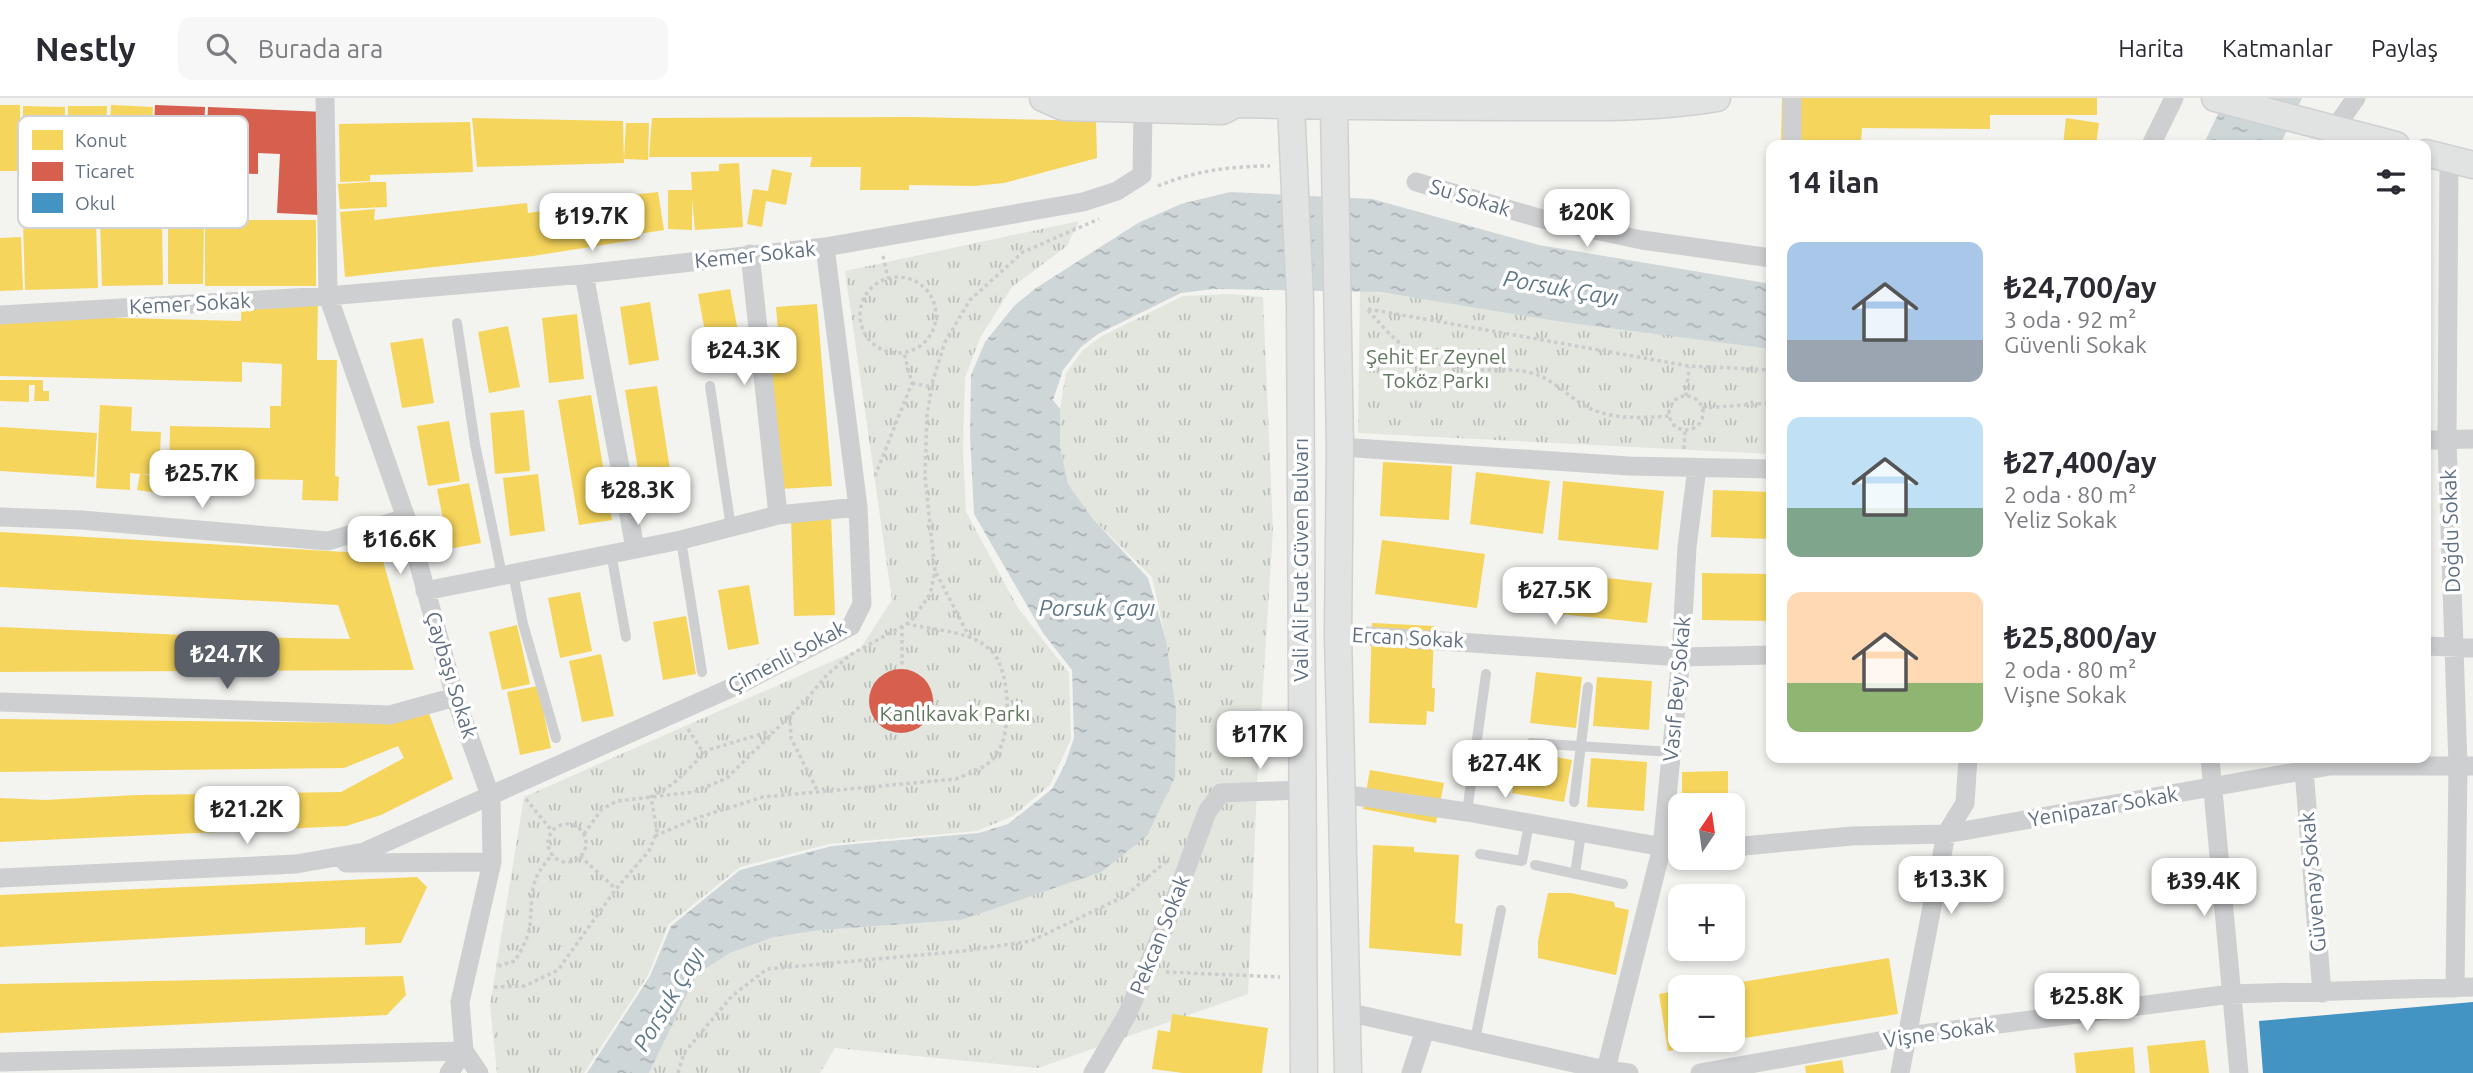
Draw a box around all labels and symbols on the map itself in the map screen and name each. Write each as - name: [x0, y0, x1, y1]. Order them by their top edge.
- legend: [18, 116, 248, 228]
- text: Konut: [75, 129, 127, 151]
- text: Ticaret: [75, 160, 135, 182]
- street label: Su Sokak: [1427, 173, 1514, 221]
- pin: ₺20K: [1546, 190, 1628, 249]
- text: Okul: [75, 192, 115, 214]
- pin: ₺19.7K: [535, 194, 649, 253]
- street label: Kemer Sokak: [693, 236, 817, 272]
- water label: Porsuk Çayı: [1502, 265, 1621, 310]
- street label: Kemer Sokak: [128, 288, 252, 318]
- pin: ₺24.3K: [687, 328, 801, 387]
- park label: Şehit Er Zeynel Toköz Parkı: [1366, 344, 1506, 392]
- street label: Vali Ali Fuat Güven Bulvarı: [1288, 438, 1312, 682]
- pin: ₺25.7K: [145, 450, 259, 510]
- pin: ₺28.3K: [581, 468, 695, 527]
- street label: Doğdu Sokak: [2436, 468, 2464, 593]
- pin: ₺16.6K: [343, 517, 457, 576]
- pin: ₺27.5K: [1498, 568, 1612, 627]
- water label: Porsuk Çayı: [1039, 595, 1156, 620]
- street label: Çaybaşı Sokak: [421, 608, 483, 741]
- street label: Çimenli Sokak: [723, 615, 850, 697]
- street label: Vasıf Bey Sokak: [1658, 615, 1694, 763]
- street label: Ercan Sokak: [1351, 622, 1465, 652]
- pin: ₺24.7K: [170, 632, 284, 691]
- park label: Kanlıkavak Parkı: [880, 701, 1030, 725]
- pin: ₺17K: [1219, 712, 1301, 771]
- pin: ₺27.4K: [1448, 740, 1562, 800]
- street label: Yenipazar Sokak: [2026, 781, 2180, 831]
- pin: ₺21.2K: [190, 786, 304, 846]
- north arrow: [1668, 793, 1745, 870]
- street label: Güvenay Sokak: [2294, 811, 2330, 953]
- pin: ₺13.3K: [1894, 856, 2008, 916]
- pin: ₺39.4K: [2147, 858, 2261, 918]
- street label: Pekcan Sokak: [1124, 871, 1194, 998]
- water label: Porsuk Çayı: [628, 942, 709, 1055]
- pin: ₺25.8K: [2030, 974, 2144, 1033]
- street label: Vişne Sokak: [1882, 1012, 1996, 1052]

